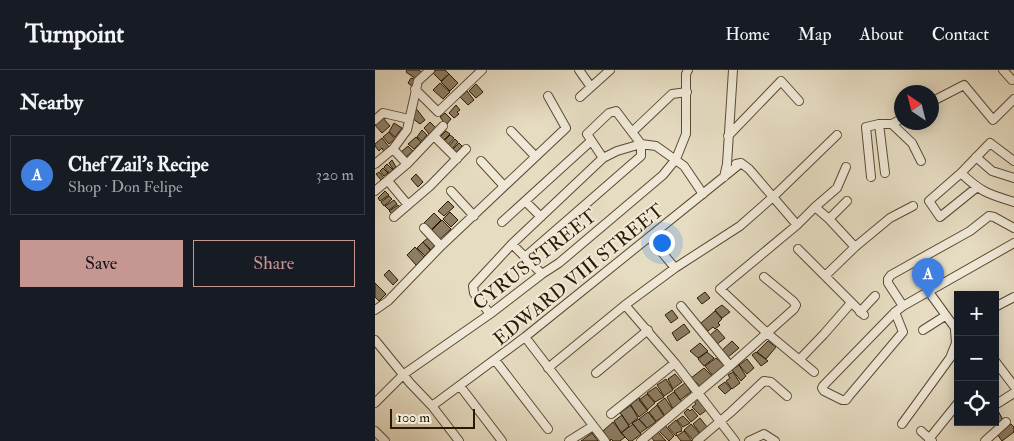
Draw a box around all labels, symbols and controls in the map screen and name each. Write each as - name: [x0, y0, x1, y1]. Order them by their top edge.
- text: Turnpoint: [25, 19, 124, 50]
- text: Home: [725, 23, 770, 46]
- text: Map: [798, 23, 832, 46]
- text: About: [860, 23, 904, 46]
- text: Contact: [932, 23, 989, 46]
- north arrow: [894, 85, 939, 130]
- text: Nearby: [20, 89, 83, 116]
- text: Chef Zail’s Recipe: [68, 153, 209, 177]
- text: A: [32, 165, 42, 185]
- text: 320 m: [316, 165, 354, 185]
- text: Shop · Don Felipe: [68, 177, 183, 197]
- street label: EDWARD VIII STREET: [489, 199, 669, 351]
- street label: CYRUS STREET: [468, 204, 601, 316]
- your location: [649, 230, 675, 256]
- button: Save: [20, 240, 183, 287]
- button: Share: [193, 240, 355, 287]
- pin: A: [912, 258, 944, 299]
- map controls: [954, 291, 999, 426]
- button: +: [954, 291, 999, 336]
- button: −: [954, 336, 999, 381]
- button: locate: [954, 381, 999, 426]
- scale bar: [390, 406, 475, 429]
- text: 100 m: [397, 409, 430, 426]

